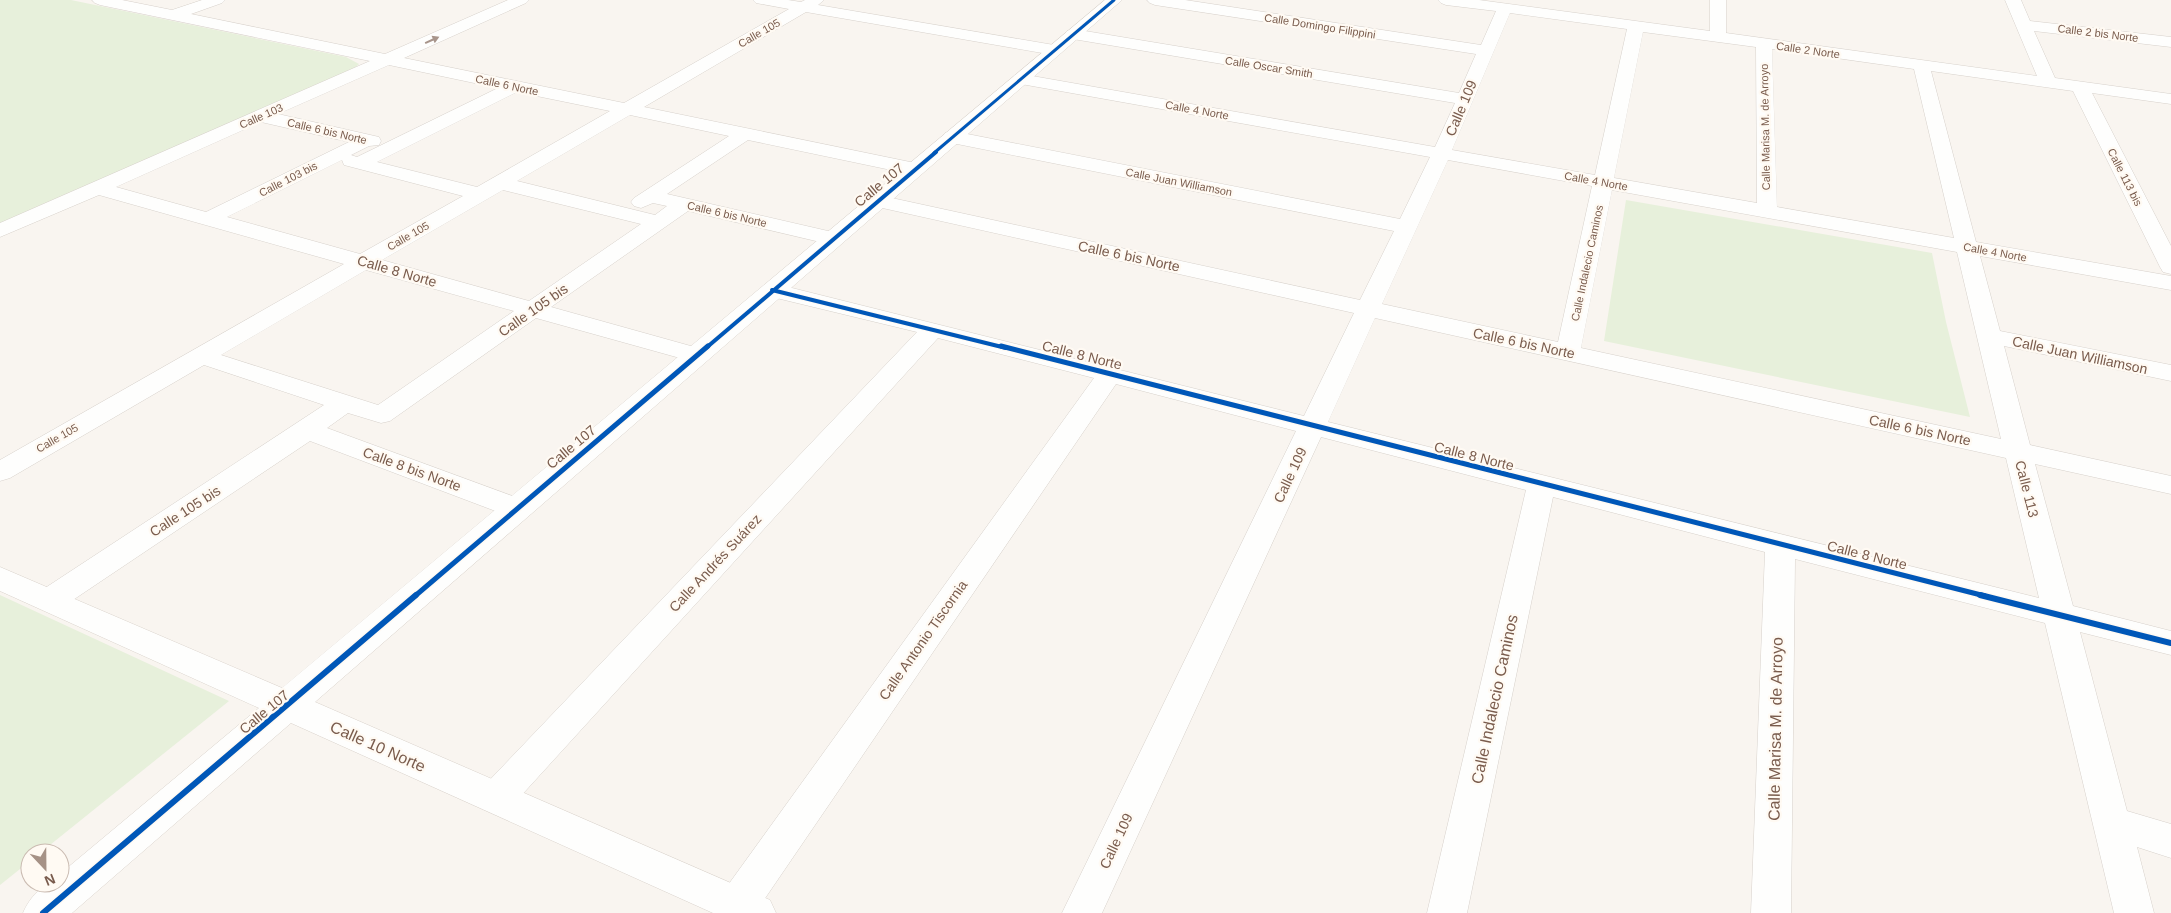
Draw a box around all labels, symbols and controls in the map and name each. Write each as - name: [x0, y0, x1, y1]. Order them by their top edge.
- street label: Calle Domingo Filippini: [1264, 11, 1376, 41]
- street label: Calle 105: [736, 16, 782, 50]
- street label: Calle 2 bis Norte: [2057, 22, 2139, 44]
- one-way arrow: [425, 35, 439, 43]
- street label: Calle 2 Norte: [1775, 40, 1841, 60]
- street label: Calle Oscar Smith: [1224, 54, 1314, 80]
- street label: Calle Marisa M. de Arroyo: [1758, 64, 1772, 190]
- street label: Calle 6 Norte: [474, 72, 540, 98]
- street label: Calle 109: [1442, 77, 1480, 138]
- street label: Calle 4 Norte: [1164, 99, 1230, 121]
- street label: Calle 103: [237, 101, 285, 131]
- street label: Calle 6 bis Norte: [286, 116, 368, 146]
- street label: Calle 113 bis: [2105, 146, 2145, 208]
- street label: Calle 103 bis: [257, 159, 320, 199]
- street label: Calle 107: [851, 160, 907, 210]
- street label: Calle Juan Williamson: [1125, 166, 1233, 198]
- street label: Calle 4 Norte: [1563, 170, 1629, 192]
- street label: Calle 6 bis Norte: [686, 199, 768, 229]
- street label: Calle Indalecio Caminos: [1569, 203, 1605, 322]
- street label: Calle 105: [385, 219, 431, 253]
- street label: Calle 6 bis Norte: [1077, 237, 1181, 275]
- street label: Calle 4 Norte: [1962, 241, 2028, 263]
- street label: Calle 8 Norte: [356, 252, 439, 290]
- street label: Calle 105 bis: [495, 280, 571, 340]
- street label: Calle 6 bis Norte: [1472, 324, 1576, 362]
- street label: Calle Juan Williamson: [2011, 333, 2149, 377]
- street label: Calle 8 Norte: [1040, 337, 1124, 373]
- street label: Calle 6 bis Norte: [1868, 411, 1972, 449]
- street label: Calle 105: [34, 421, 80, 455]
- street label: Calle 107: [543, 422, 599, 472]
- street label: Calle 8 Norte: [1432, 438, 1516, 474]
- street label: Calle 8 bis Norte: [361, 444, 464, 494]
- street label: Calle 109: [1270, 445, 1310, 505]
- street label: Calle 113: [2012, 459, 2042, 519]
- street label: Calle 105 bis: [147, 482, 223, 540]
- street label: Calle Andrés Suárez: [666, 511, 764, 615]
- street label: Calle 8 Norte: [1825, 537, 1909, 573]
- street label: Calle Antonio Tiscornia: [876, 577, 971, 703]
- street label: Calle Indalecio Caminos: [1468, 613, 1521, 785]
- street label: Calle Marisa M. de Arroyo: [1765, 637, 1786, 821]
- street label: Calle 107: [236, 687, 292, 737]
- street label: Calle 10 Norte: [328, 718, 428, 775]
- street label: Calle 109: [1096, 811, 1136, 871]
- north arrow: [20, 843, 70, 893]
- text: N: [42, 871, 58, 889]

